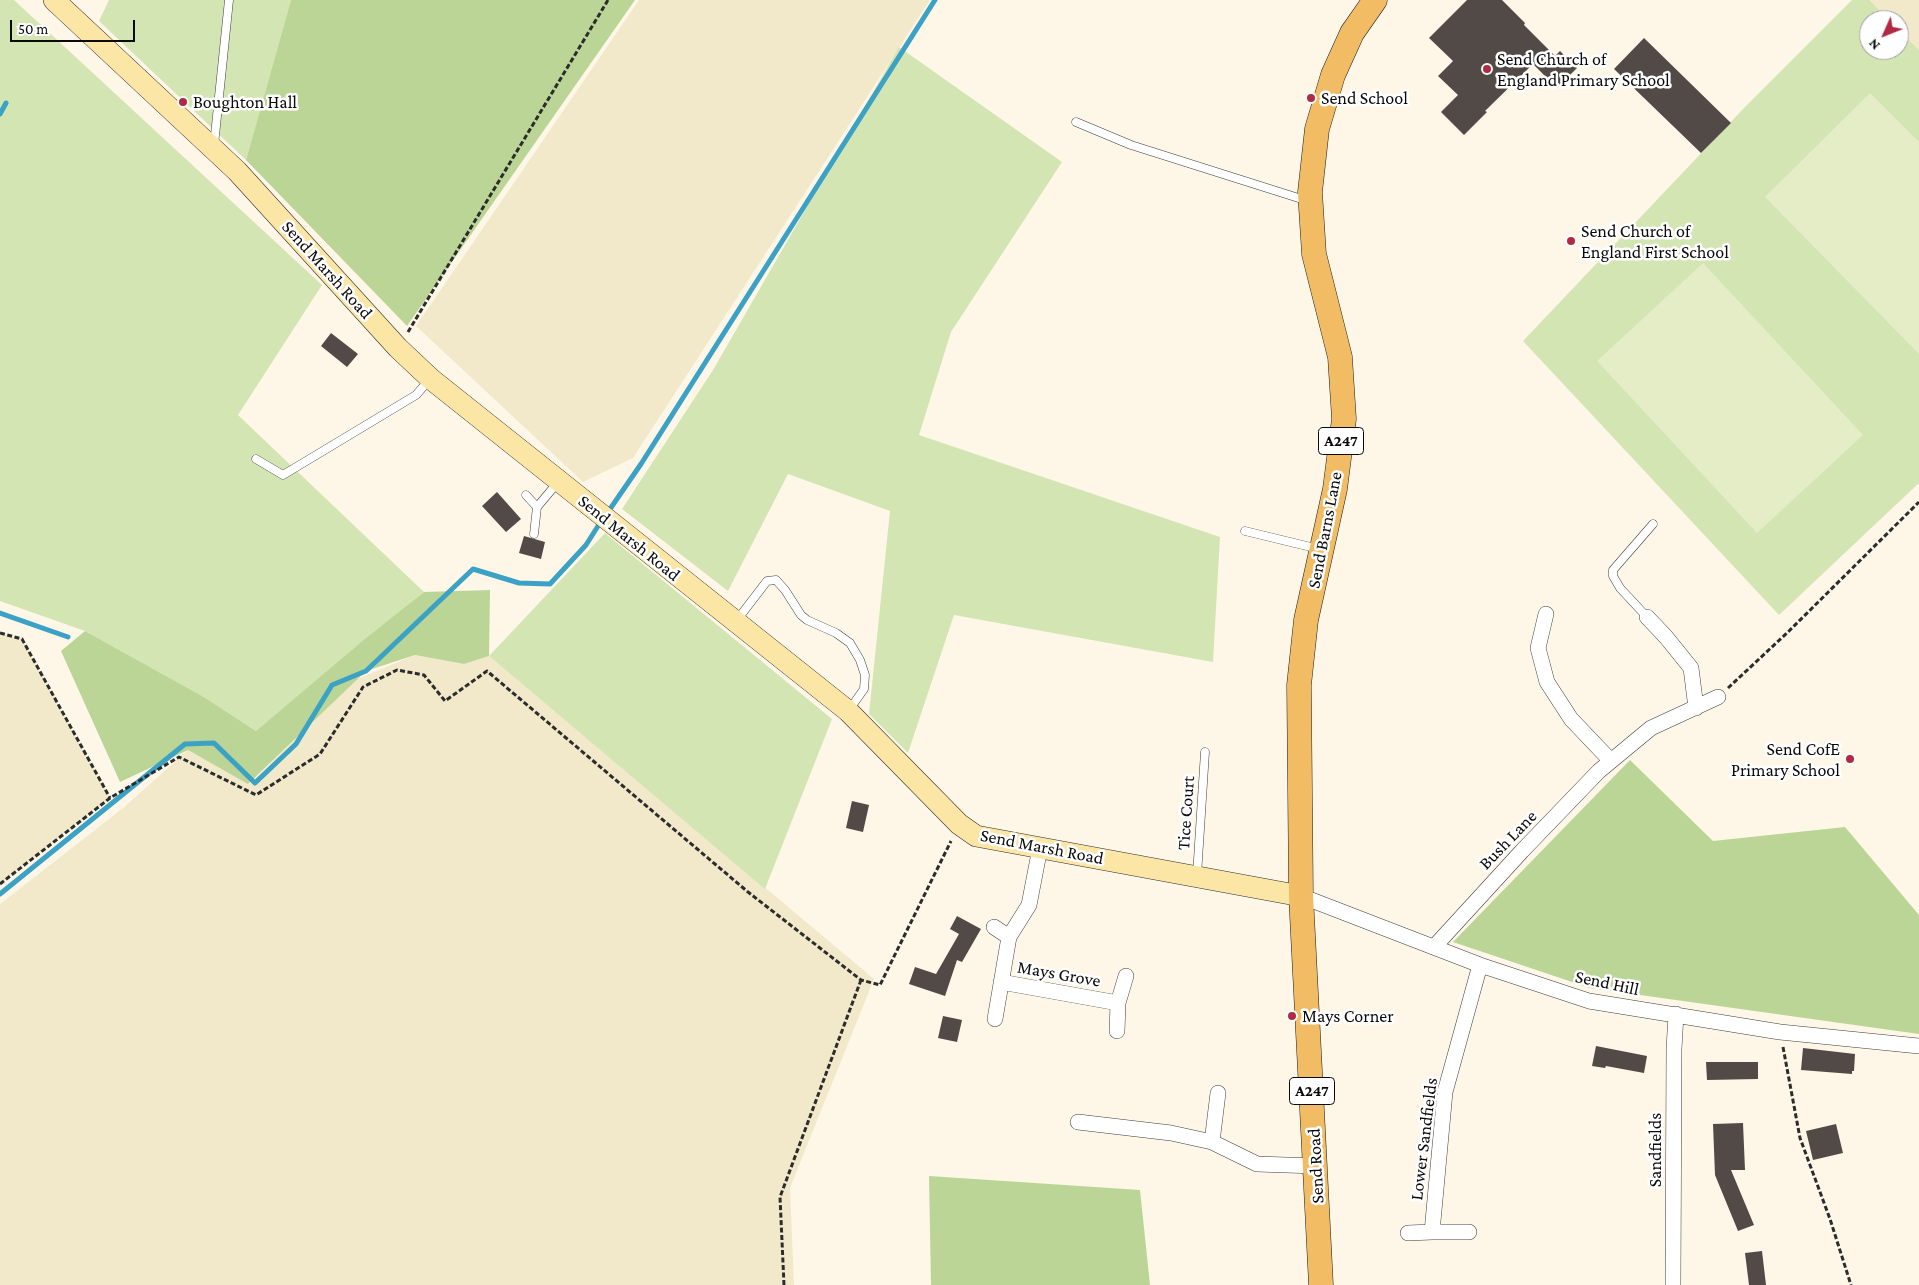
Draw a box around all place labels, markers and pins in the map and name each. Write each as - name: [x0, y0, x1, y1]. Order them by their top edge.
- place label: Send Church of England Primary School: [1497, 48, 1670, 90]
- marker: Send Church of England Primary School: [1481, 63, 1493, 75]
- place label: Send School: [1321, 87, 1408, 109]
- place label: Boughton Hall: [193, 91, 297, 113]
- marker: Send School: [1305, 92, 1317, 104]
- marker: Boughton Hall: [177, 96, 189, 108]
- place label: Send Church of England First School: [1581, 220, 1729, 262]
- marker: Send Church of England First School: [1565, 235, 1577, 247]
- place label: Send CofE Primary School: [1731, 738, 1840, 781]
- marker: Send CofE Primary School: [1844, 753, 1856, 765]
- place label: Mays Corner: [1302, 1005, 1394, 1027]
- marker: Mays Corner: [1286, 1010, 1298, 1022]

